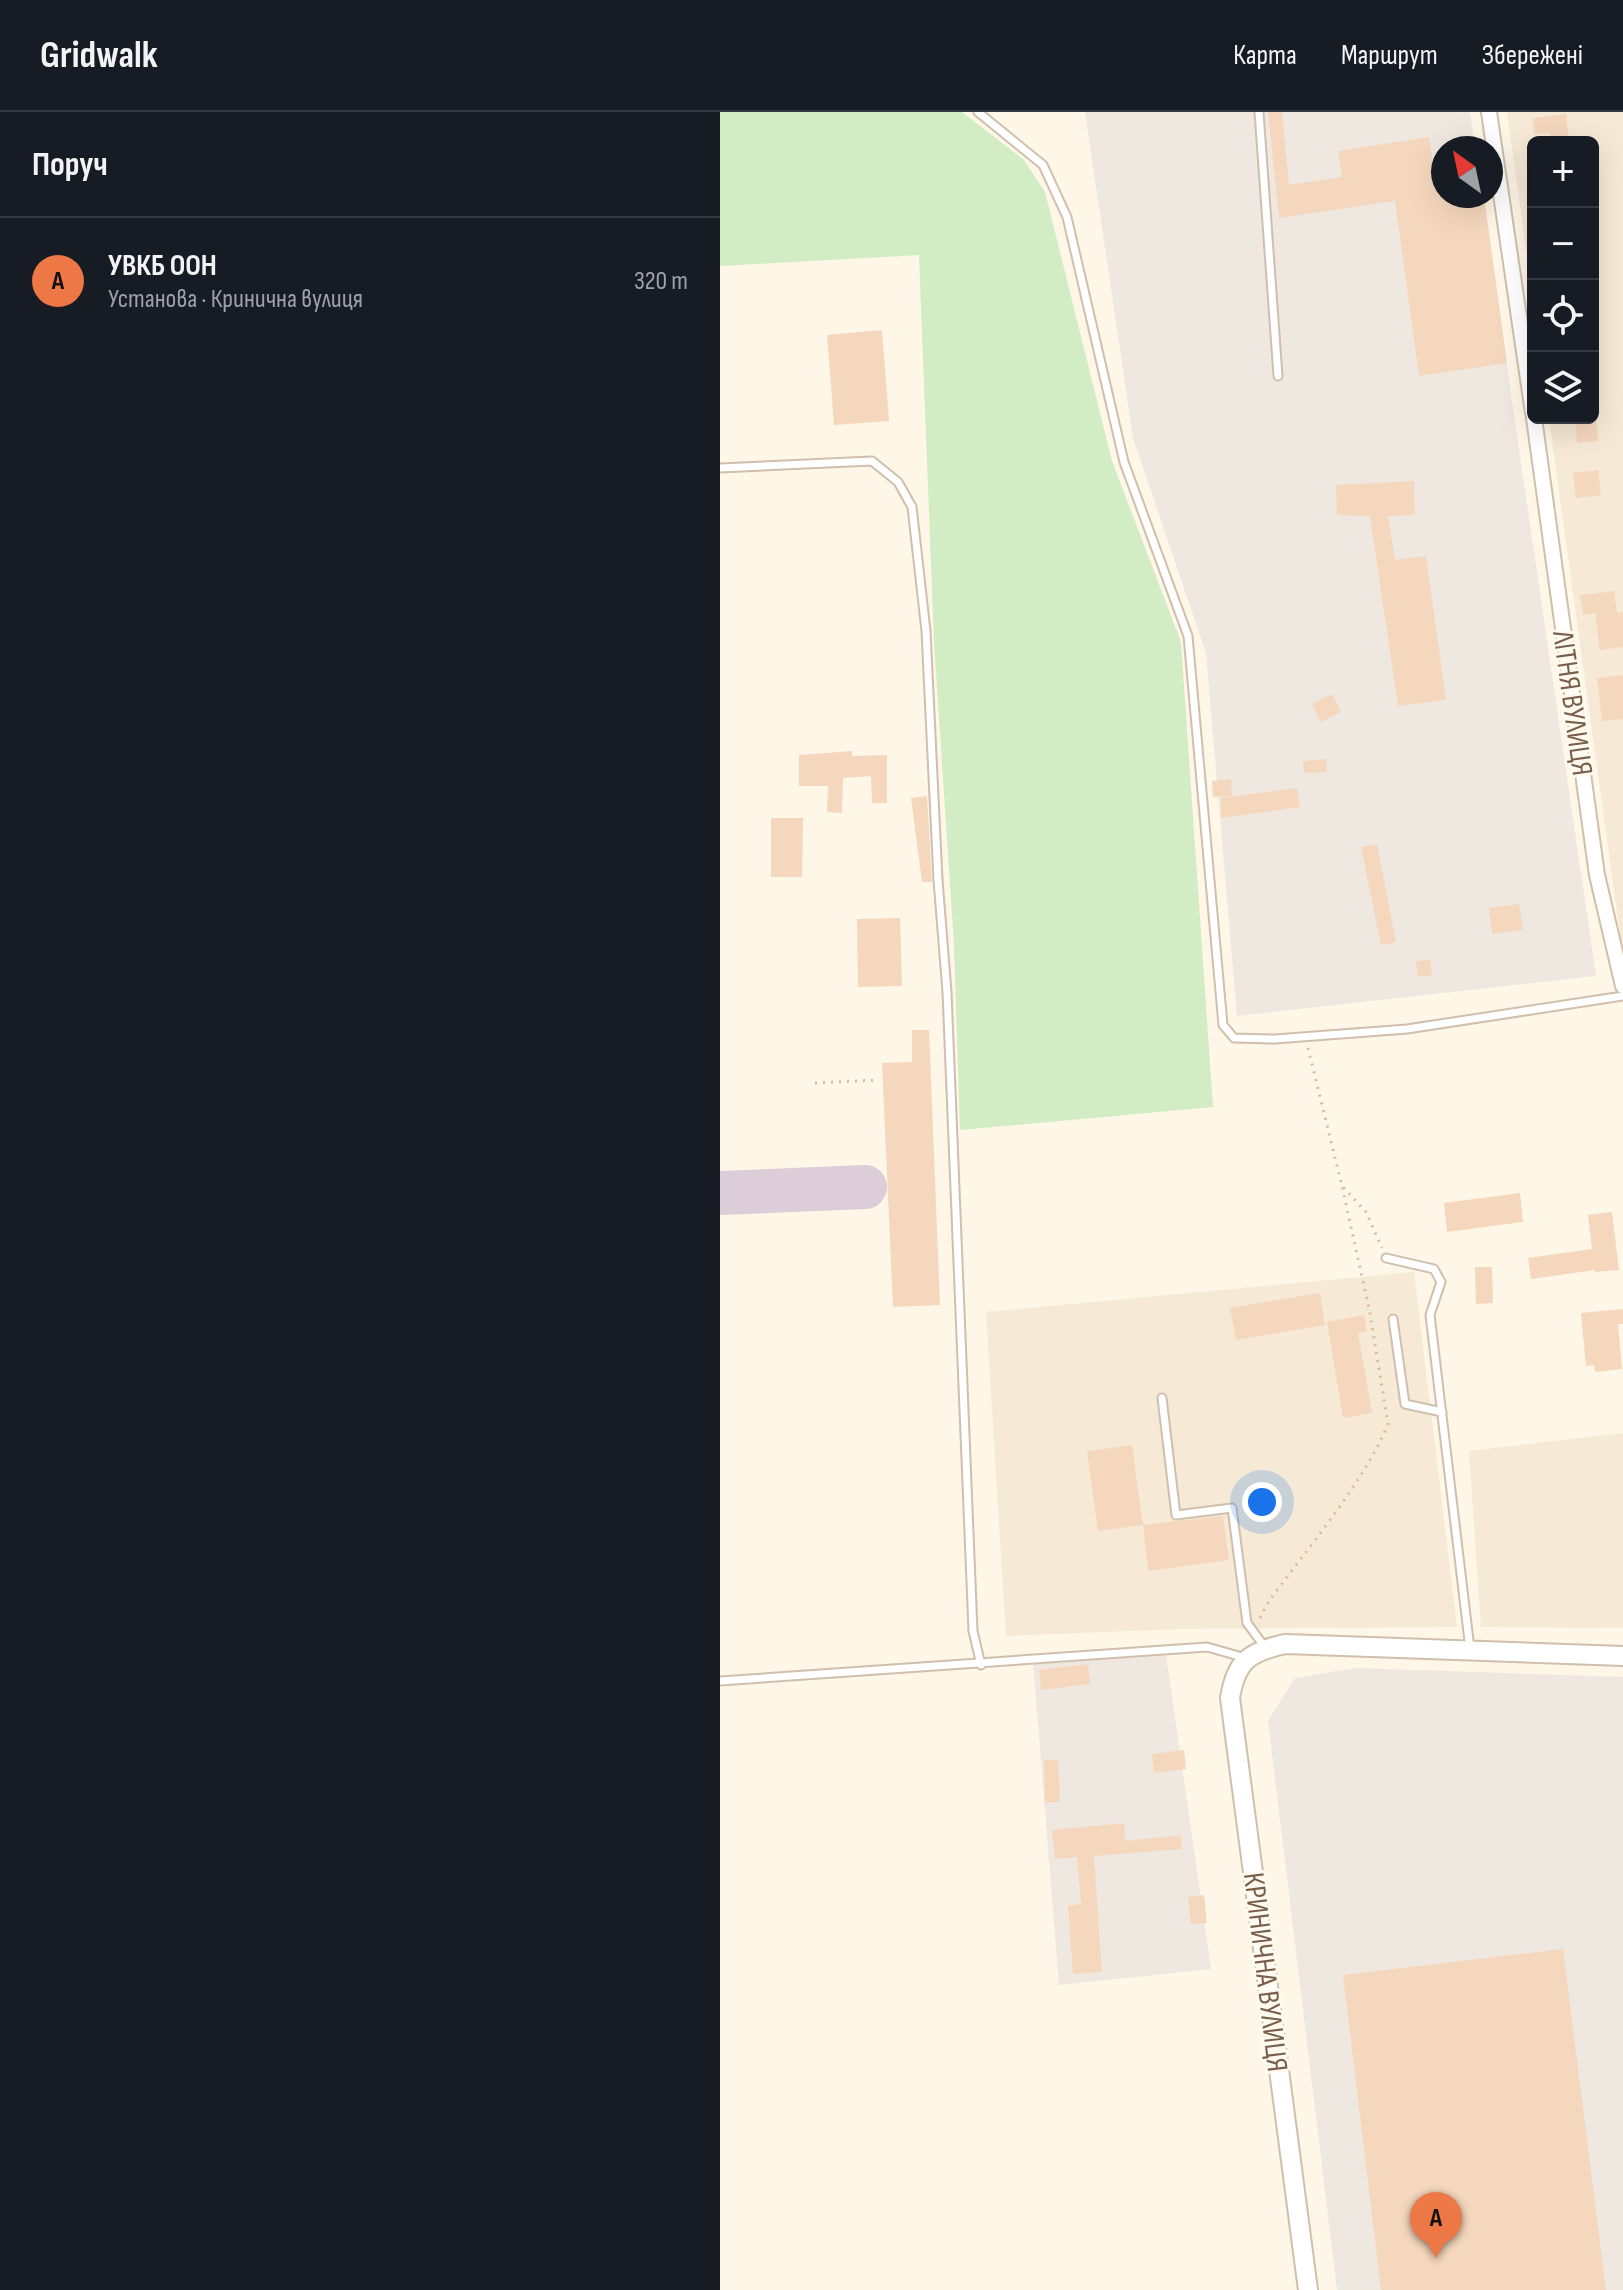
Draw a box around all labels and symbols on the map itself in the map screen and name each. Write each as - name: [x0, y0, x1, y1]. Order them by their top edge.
- north arrow: [1431, 136, 1503, 208]
- street label: ЛІТНЯ ВУЛИЦЯ: [1544, 627, 1600, 778]
- your location: [1242, 1482, 1282, 1522]
- street label: КРИНИЧНА ВУЛИЦЯ: [1235, 1871, 1295, 2074]
- pin: A: [1410, 2192, 1462, 2258]

